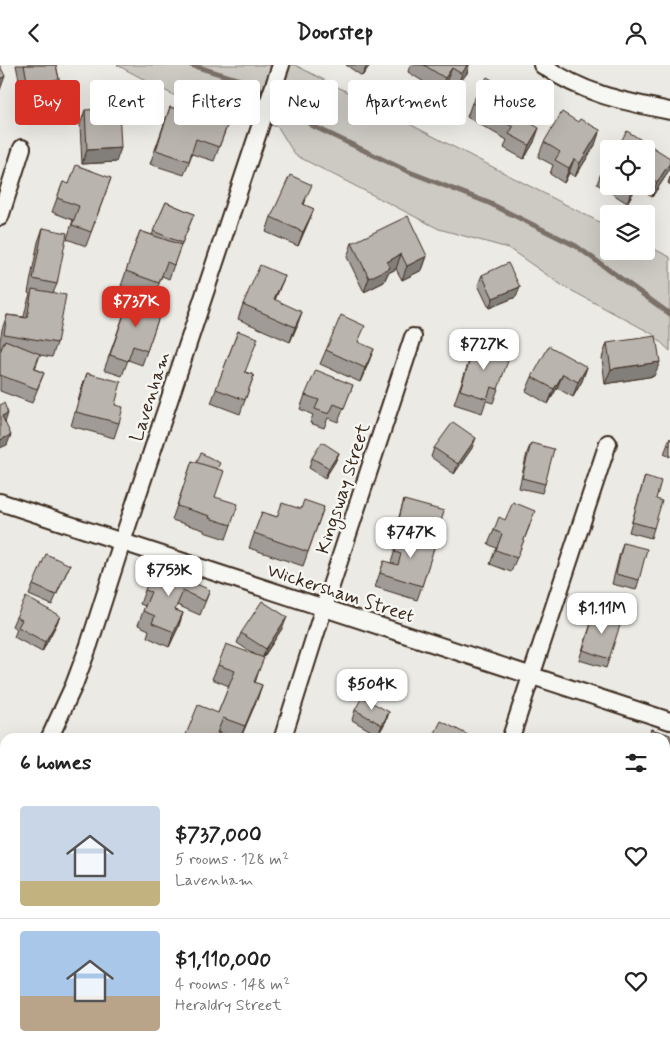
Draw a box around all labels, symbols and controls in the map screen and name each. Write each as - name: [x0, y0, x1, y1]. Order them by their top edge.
- icon: back: [20, 19, 48, 47]
- text: Doorstep: [297, 19, 373, 47]
- icon: person: [622, 19, 650, 47]
- chip: Buy: [15, 80, 80, 125]
- chip: Rent: [90, 80, 164, 125]
- chip: Filters: [174, 80, 260, 125]
- chip: New: [270, 80, 338, 125]
- chip: Apartment: [348, 80, 466, 125]
- chip: House: [476, 80, 554, 125]
- map controls: [600, 140, 655, 260]
- button: locate: [600, 140, 655, 195]
- button: layers: [600, 205, 655, 260]
- pin: $737K: [101, 285, 171, 328]
- text: $737K: [113, 291, 159, 312]
- pin: $727K: [449, 329, 519, 371]
- text: $727K: [460, 334, 508, 355]
- street label: Lavenham: [124, 348, 177, 445]
- street label: Kingsway Street: [310, 420, 378, 558]
- pin: $747K: [376, 517, 446, 559]
- text: $747K: [386, 522, 436, 543]
- pin: $753K: [134, 555, 204, 597]
- street label: Wickersham Street: [264, 558, 417, 629]
- text: $753K: [146, 560, 192, 581]
- pin: $1.11M: [561, 593, 643, 635]
- text: $1.11M: [578, 598, 626, 619]
- pin: $504K: [337, 669, 407, 711]
- text: $504K: [348, 674, 396, 695]
- text: 6 homes: [20, 749, 91, 777]
- icon: filters: [622, 749, 650, 777]
- text: $737,000: [175, 821, 262, 849]
- icon: home: [60, 826, 120, 886]
- icon: heart: [622, 842, 650, 870]
- text: 5 rooms · 128 m²: [175, 849, 289, 870]
- text: Lavenham: [175, 870, 253, 891]
- text: $1,110,000: [175, 946, 271, 974]
- icon: home: [60, 951, 120, 1011]
- icon: heart: [622, 967, 650, 995]
- text: 4 rooms · 148 m²: [175, 974, 290, 995]
- text: Heraldry Street: [175, 995, 282, 1016]

